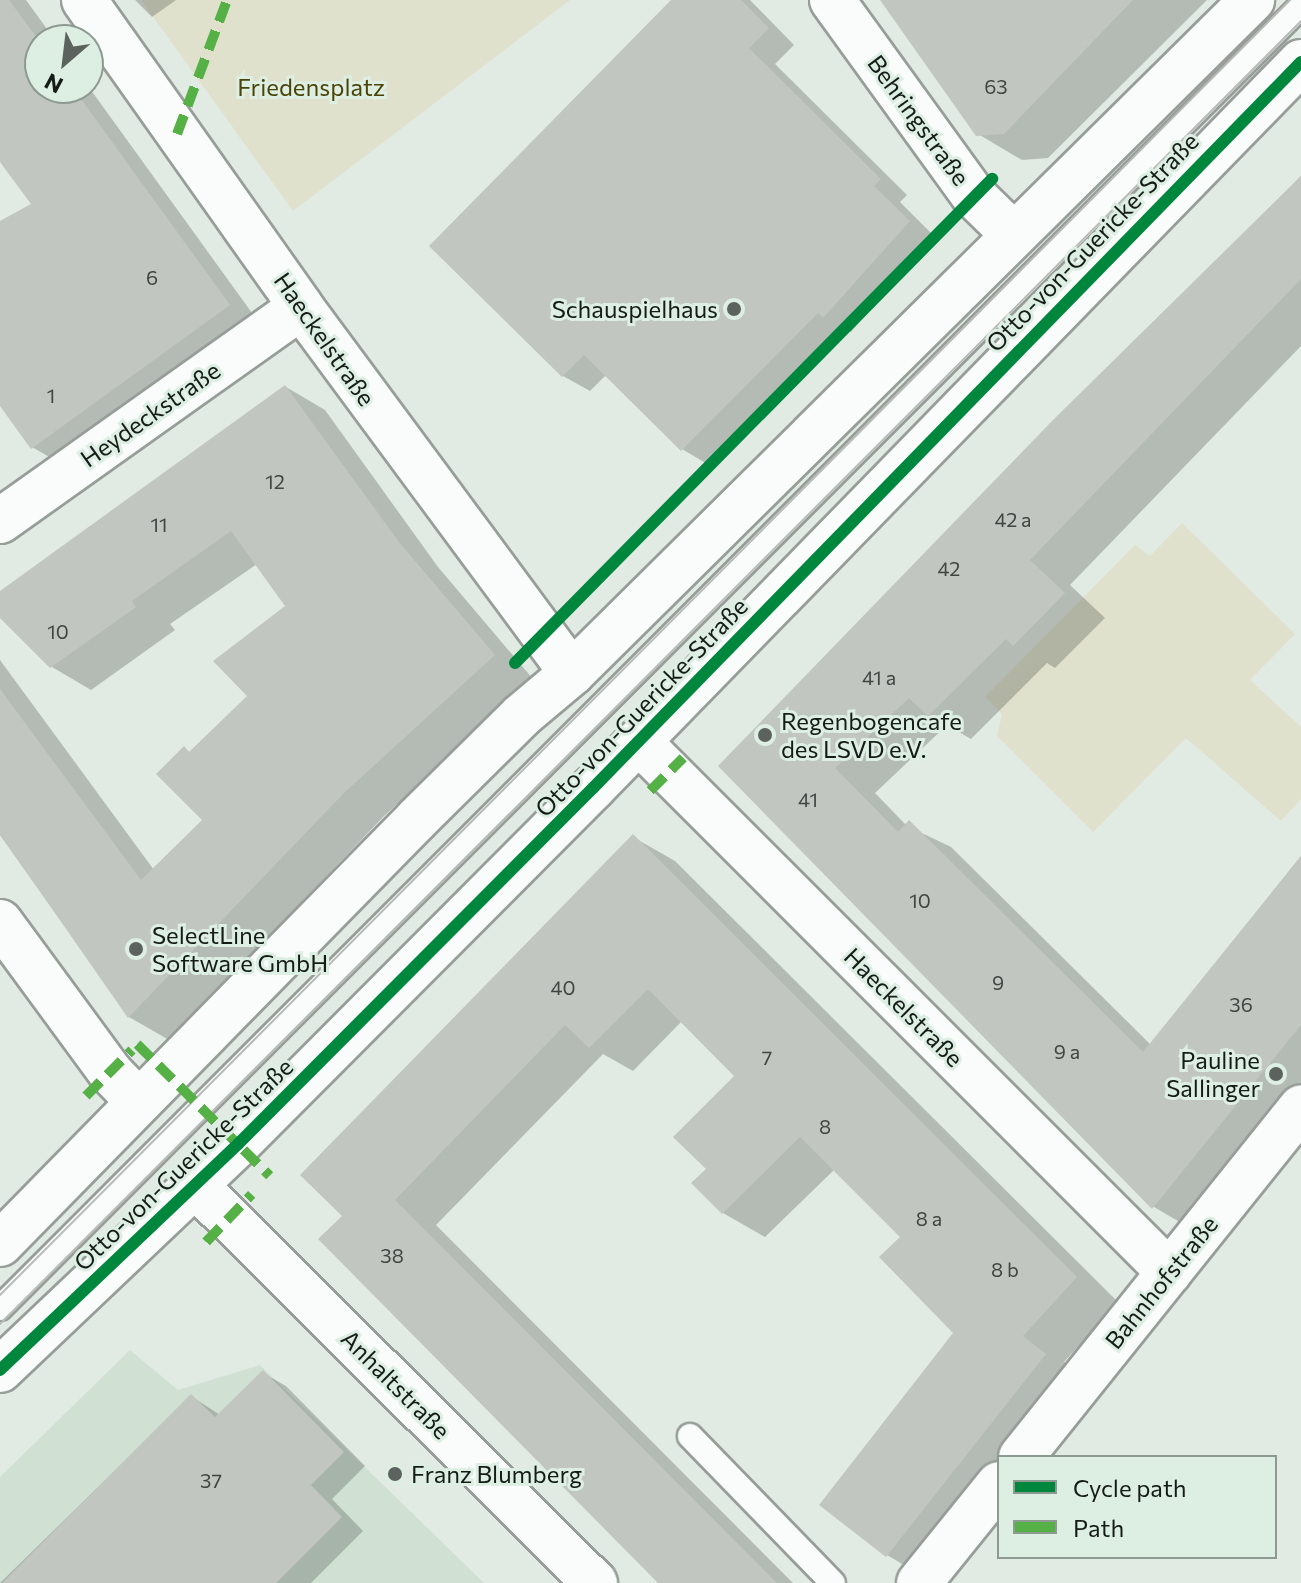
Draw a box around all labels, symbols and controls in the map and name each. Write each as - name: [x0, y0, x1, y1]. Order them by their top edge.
- north arrow: [24, 24, 104, 104]
- street label: Behringstraße: [862, 49, 976, 191]
- text: N: [40, 68, 67, 100]
- park label: Friedensplatz: [237, 73, 385, 101]
- house number: 63: [984, 74, 1008, 98]
- street label: Otto-von-Guericke-Straße: [980, 127, 1204, 357]
- house number: 6: [146, 265, 158, 289]
- street label: Haeckelstraße: [268, 267, 382, 411]
- place label: Schauspielhaus: [552, 295, 718, 323]
- marker: Schauspielhaus: [725, 300, 743, 318]
- street label: Heydeckstraße: [75, 355, 225, 473]
- house number: 1: [47, 383, 55, 407]
- house number: 12: [265, 469, 285, 493]
- house number: 42 a: [994, 507, 1032, 531]
- house number: 11: [150, 512, 168, 536]
- house number: 42: [938, 556, 960, 580]
- street label: Otto-von-Guericke-Straße: [529, 592, 753, 822]
- house number: 10: [47, 619, 69, 643]
- house number: 41 a: [862, 665, 896, 689]
- place label: Regenbogencafe des LSVD e.V.: [781, 707, 962, 763]
- marker: Regenbogencafe des LSVD e.V.: [756, 726, 774, 744]
- house number: 41: [798, 787, 818, 811]
- house number: 10: [909, 888, 931, 912]
- place label: SelectLine Software GmbH: [152, 921, 328, 977]
- marker: SelectLine Software GmbH: [127, 940, 145, 958]
- street label: Haeckelstraße: [839, 942, 969, 1072]
- house number: 9: [992, 970, 1004, 994]
- house number: 40: [550, 975, 576, 999]
- house number: 36: [1229, 992, 1253, 1016]
- house number: 9 a: [1054, 1039, 1080, 1063]
- house number: 7: [762, 1045, 772, 1069]
- place label: Pauline Sallinger: [1166, 1046, 1260, 1102]
- street label: Otto-von-Guericke-Straße: [68, 1052, 298, 1276]
- marker: Pauline Sallinger: [1267, 1065, 1285, 1083]
- house number: 8: [819, 1114, 831, 1138]
- house number: 8 a: [916, 1206, 942, 1230]
- street label: Bahnhofstraße: [1099, 1210, 1223, 1354]
- house number: 38: [380, 1243, 404, 1267]
- house number: 8 b: [991, 1257, 1019, 1281]
- street label: Anhaltstraße: [335, 1323, 457, 1445]
- legend: [997, 1455, 1277, 1559]
- place label: Franz Blumberg: [411, 1460, 582, 1488]
- marker: Franz Blumberg: [386, 1465, 404, 1483]
- house number: 37: [200, 1468, 222, 1492]
- text: Cycle path: [1073, 1473, 1187, 1502]
- text: Path: [1073, 1513, 1124, 1542]

